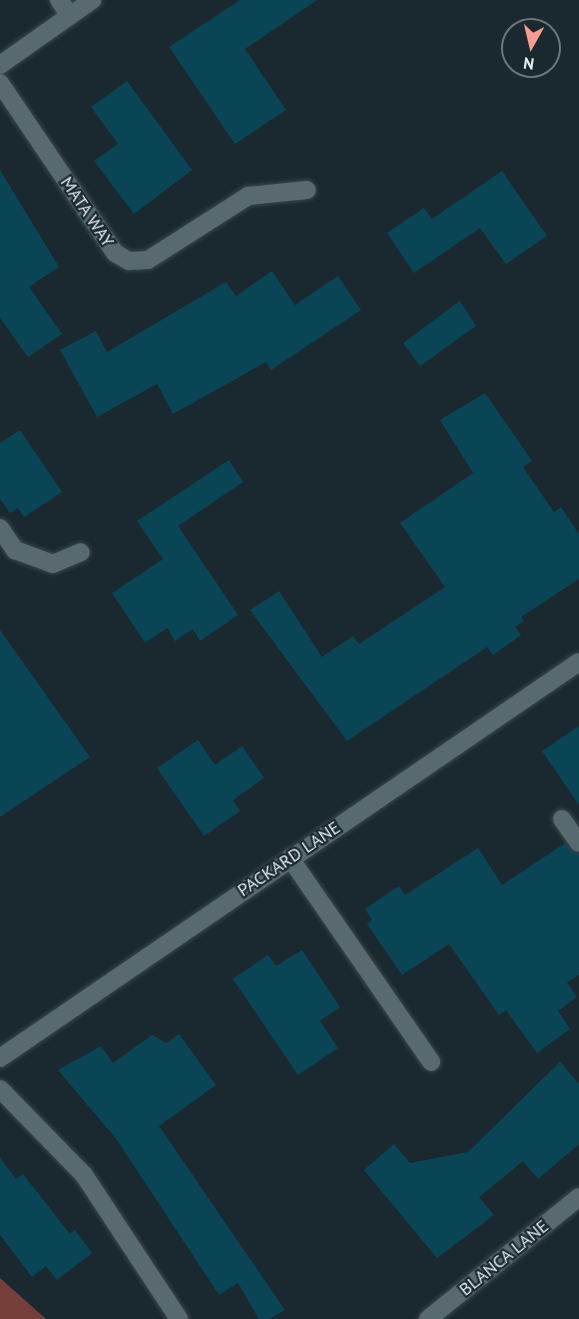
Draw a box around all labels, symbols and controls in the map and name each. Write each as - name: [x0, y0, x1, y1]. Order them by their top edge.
- north arrow: [501, 18, 561, 78]
- text: N: [522, 53, 535, 74]
- street label: MATA WAY: [55, 172, 119, 252]
- street label: PACKARD LANE: [234, 817, 344, 901]
- street label: BLANCA LANE: [455, 1215, 553, 1301]

